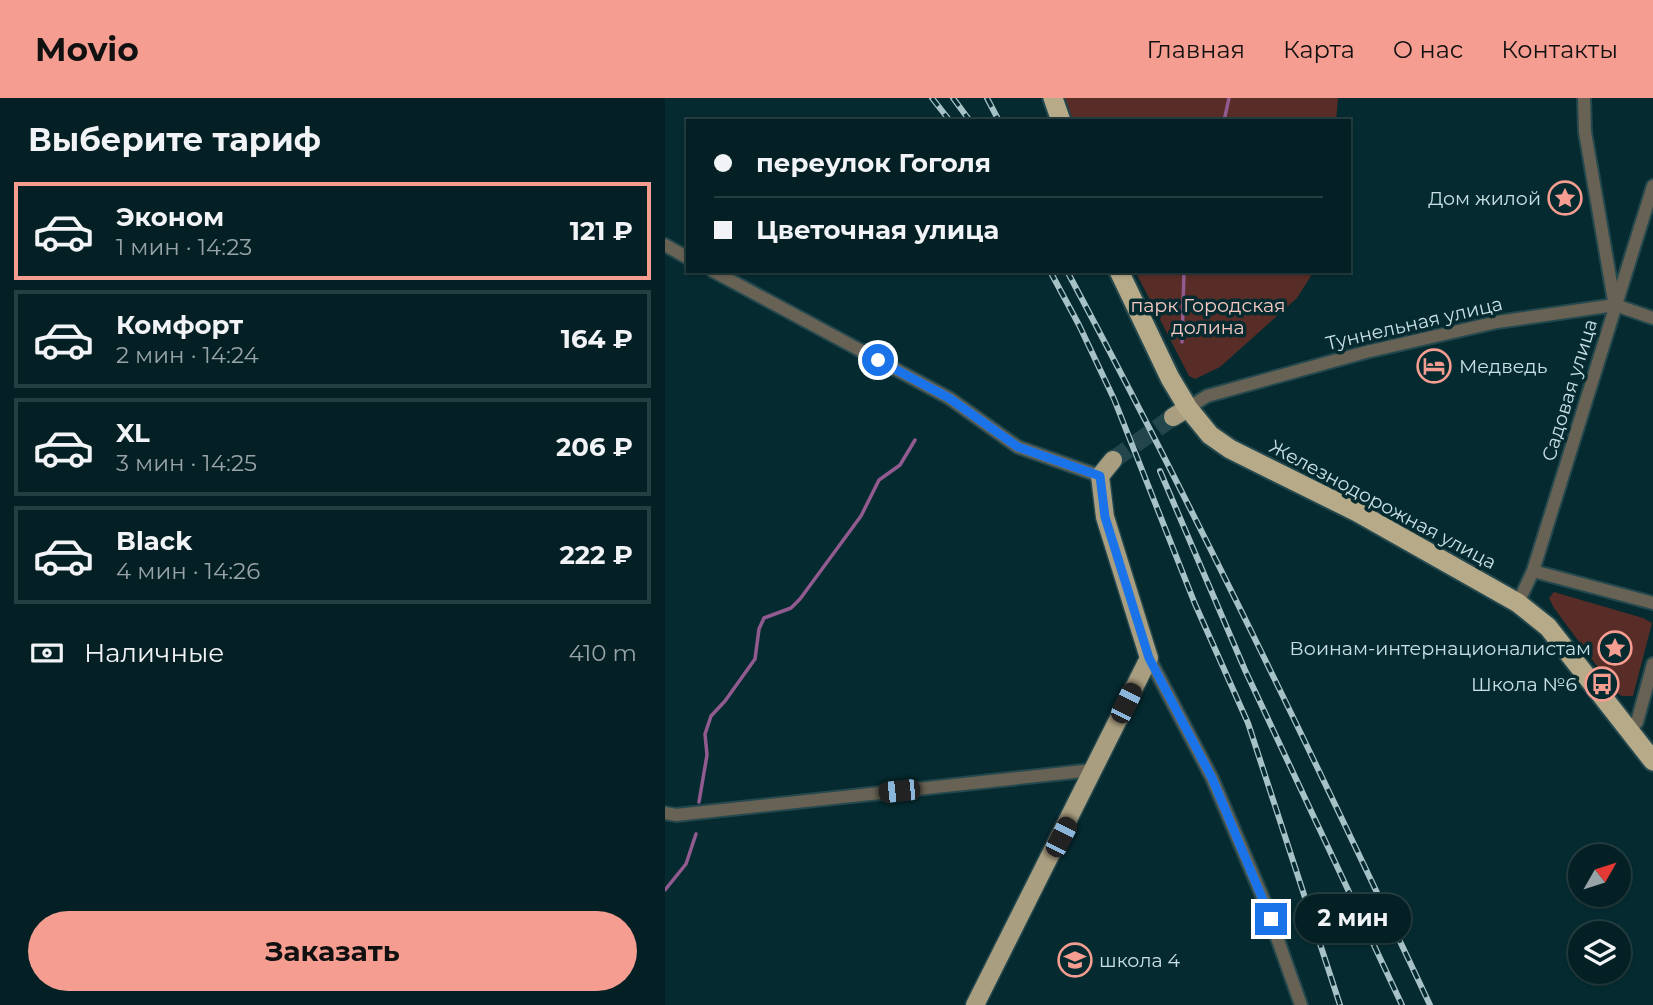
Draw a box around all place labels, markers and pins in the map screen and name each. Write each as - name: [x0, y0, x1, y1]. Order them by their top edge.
- place icon: Дом жилой: [1546, 179, 1584, 217]
- place label: Дом жилой: [1428, 187, 1541, 210]
- hotel icon: Медведь: [1415, 347, 1453, 385]
- place label: Медведь: [1459, 355, 1548, 378]
- place icon: Воинам-интернационалистам: [1596, 629, 1634, 667]
- place label: Воинам-интернационалистам: [1290, 637, 1591, 660]
- bus stop icon: Школа №6: [1583, 665, 1621, 703]
- place label: Школа №6: [1471, 673, 1577, 696]
- school or university icon: школа 4: [1056, 941, 1094, 979]
- place label: школа 4: [1099, 949, 1180, 972]

